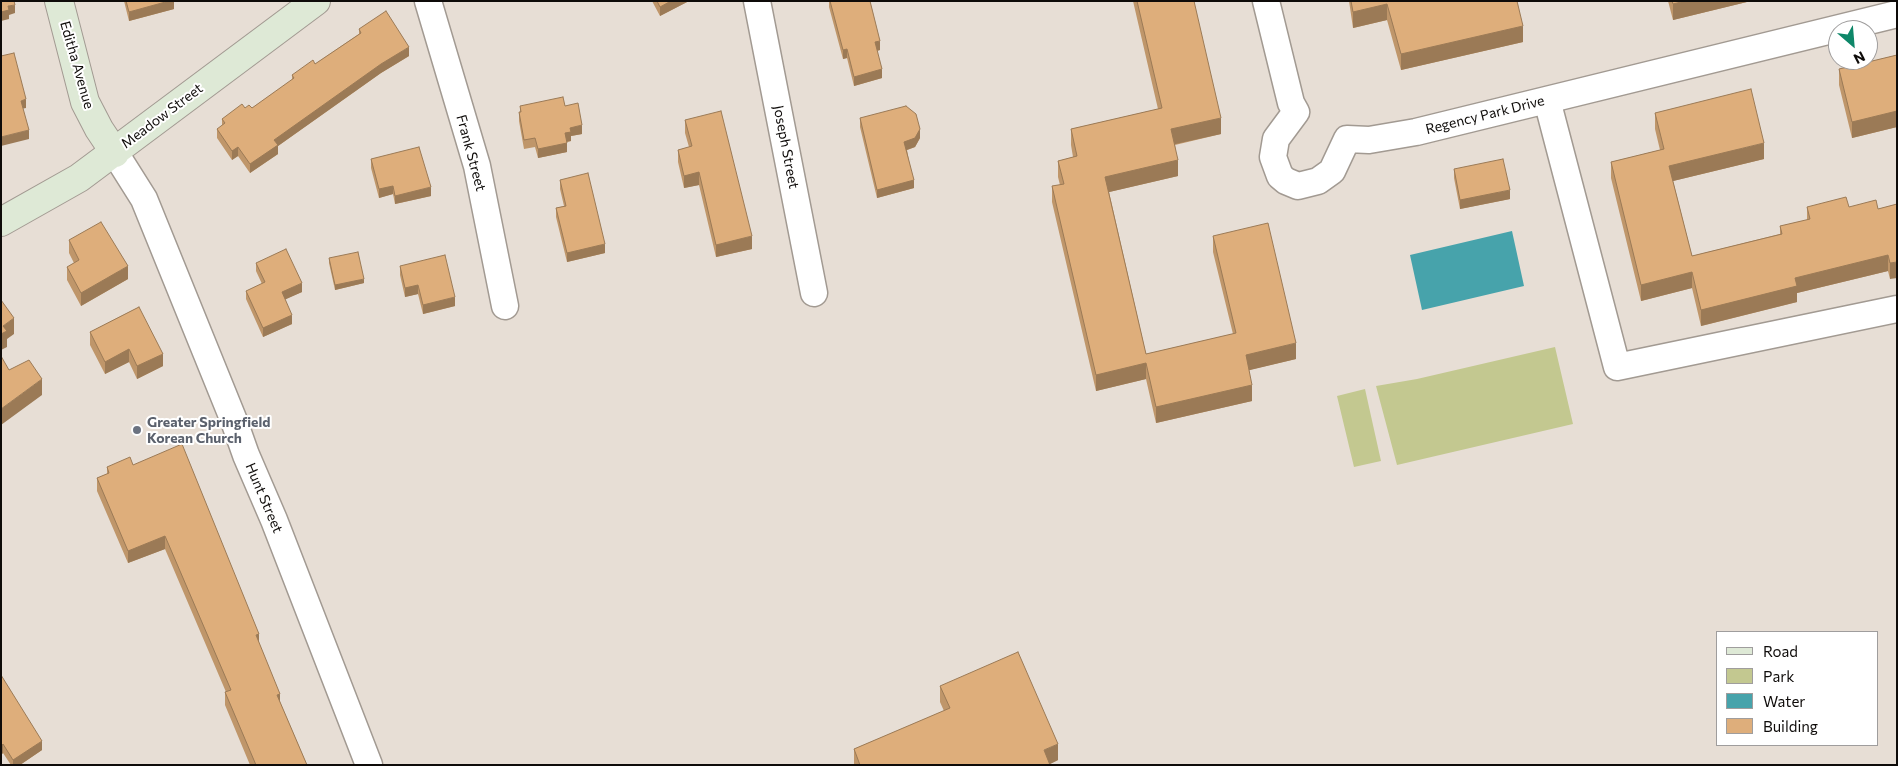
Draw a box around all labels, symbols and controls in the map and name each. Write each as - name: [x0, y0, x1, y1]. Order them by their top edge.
- street label: Editha Avenue: [56, 19, 98, 111]
- north arrow: [1828, 20, 1878, 70]
- text: N: [1851, 48, 1868, 68]
- street label: Meadow Street: [118, 80, 206, 152]
- street label: Regency Park Drive: [1424, 92, 1546, 138]
- street label: Joseph Street: [770, 104, 802, 190]
- street label: Frank Street: [453, 113, 489, 193]
- place label: Greater Springfield Korean Church: [147, 414, 270, 447]
- marker: Greater Springfield Korean Church: [131, 424, 143, 436]
- street label: Hunt Street: [242, 461, 286, 535]
- legend: [1716, 631, 1878, 746]
- text: Road: [1763, 642, 1798, 660]
- text: Park: [1763, 667, 1794, 685]
- text: Water: [1763, 692, 1805, 710]
- text: Building: [1763, 717, 1818, 735]

